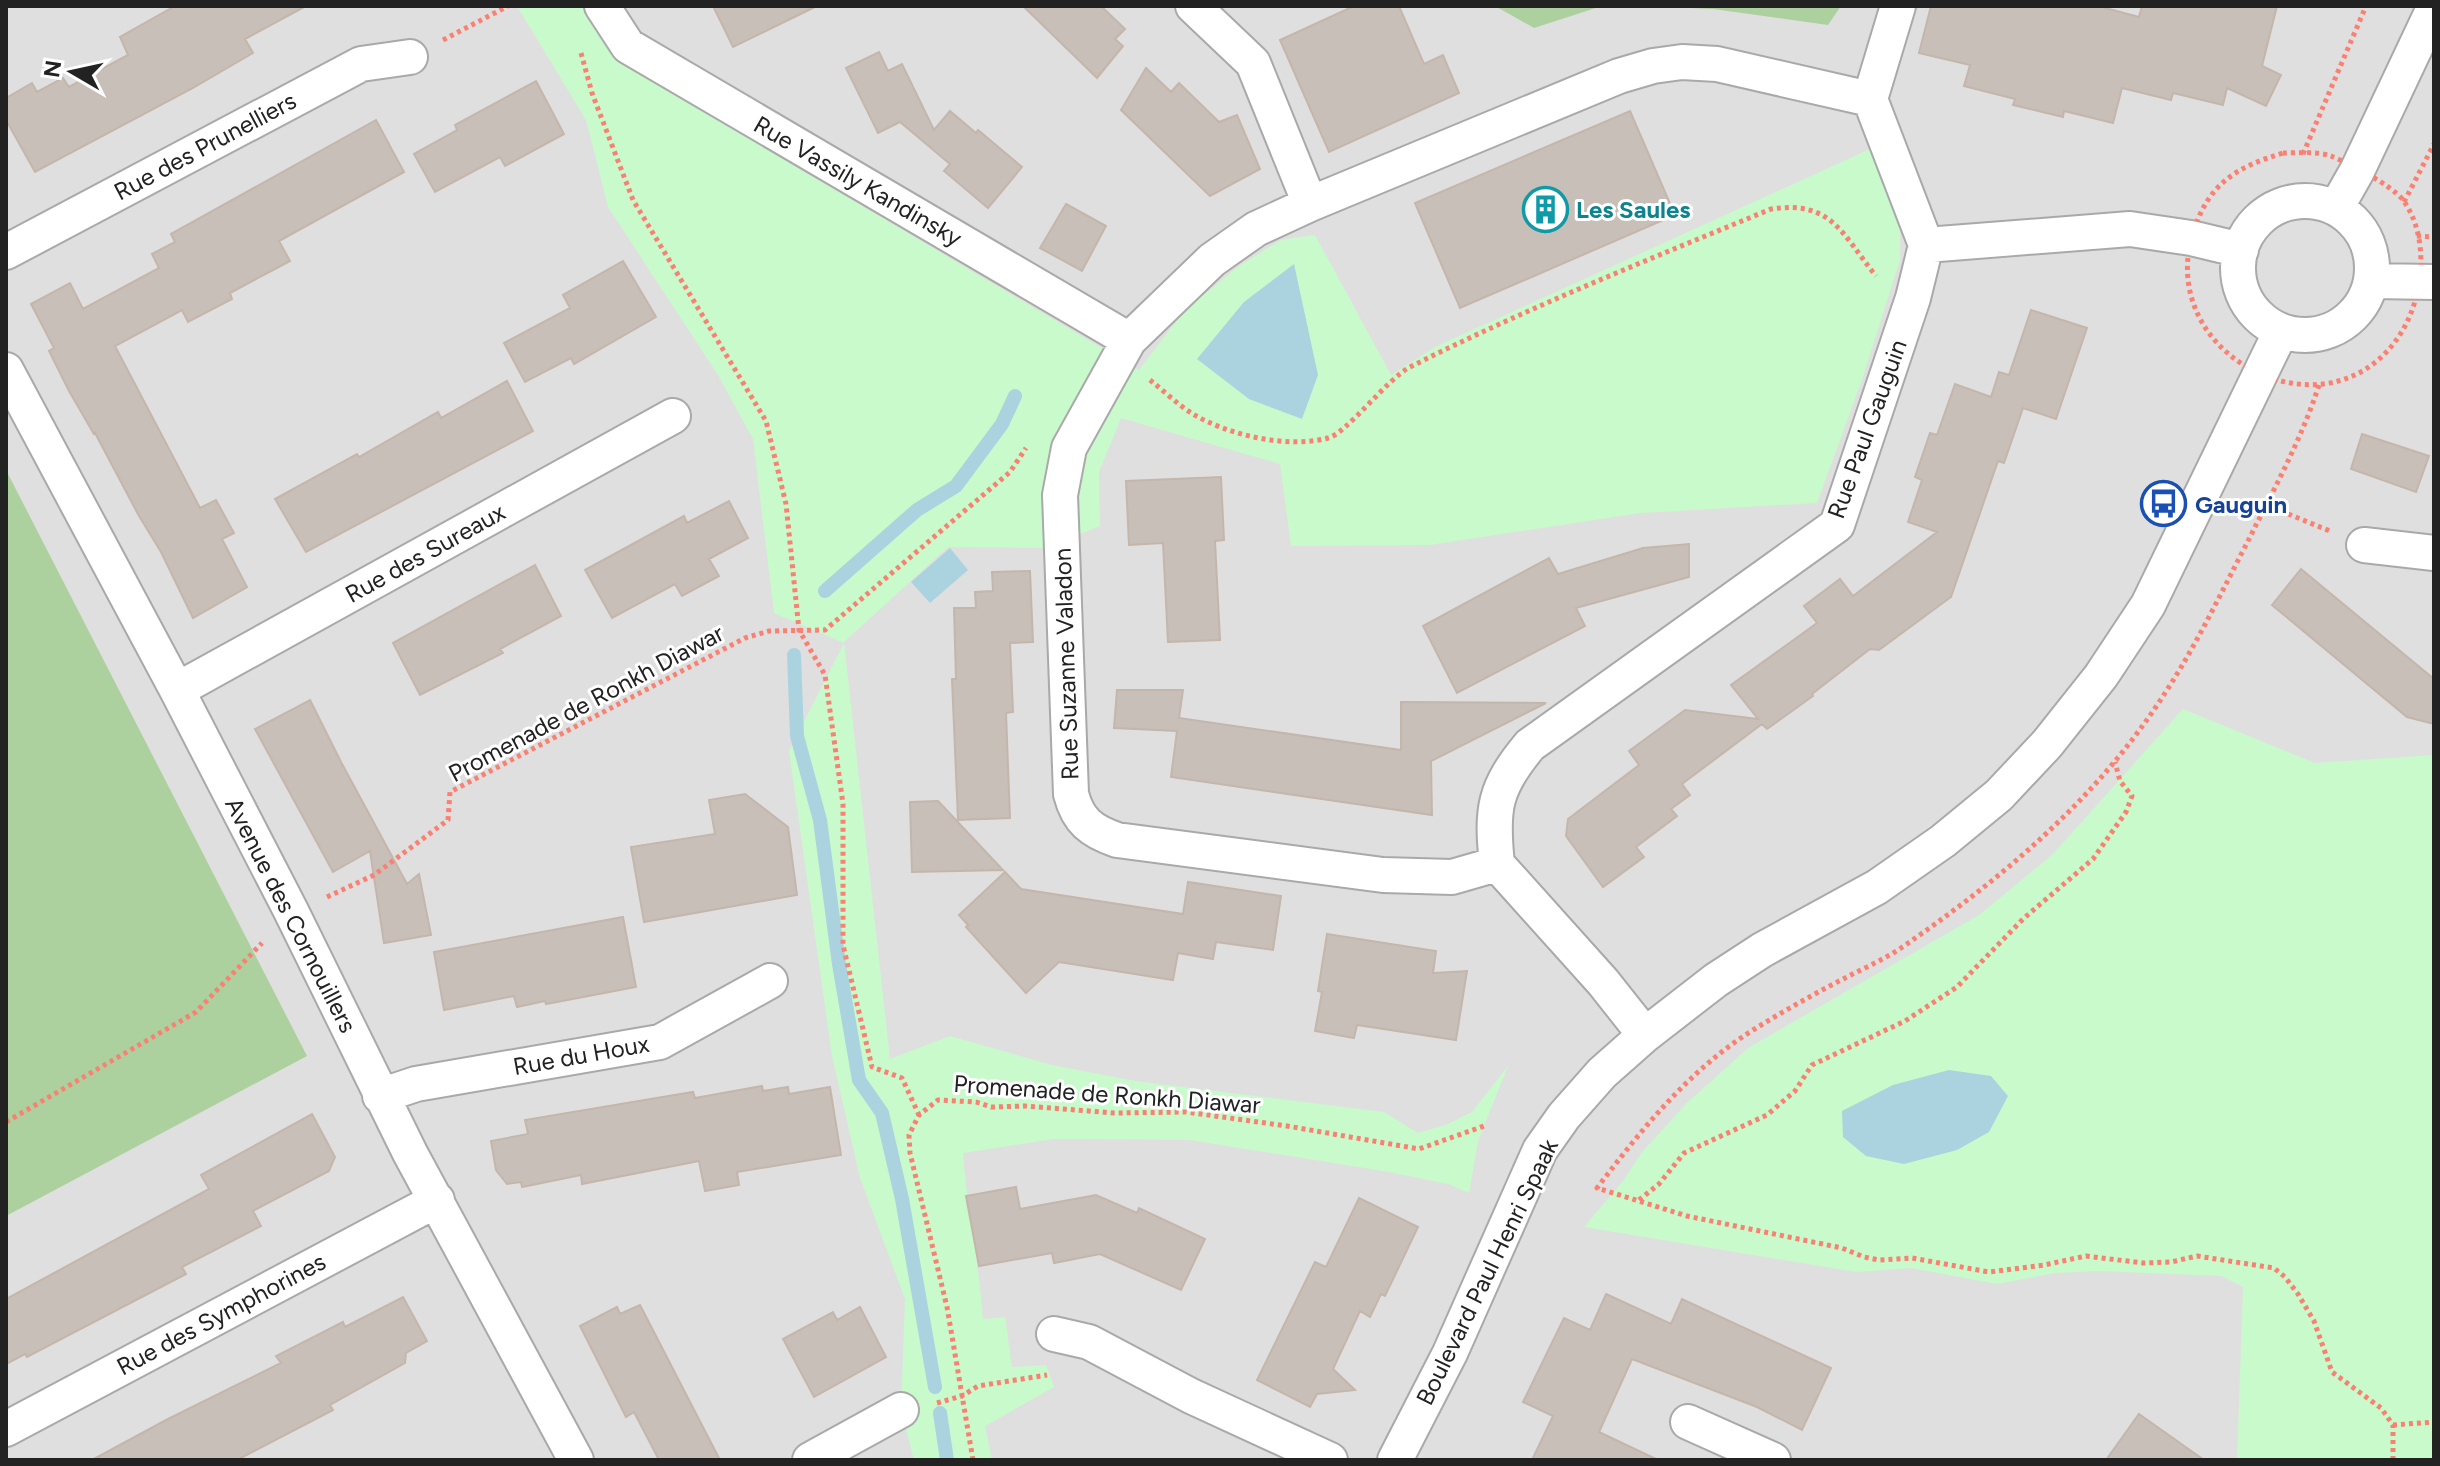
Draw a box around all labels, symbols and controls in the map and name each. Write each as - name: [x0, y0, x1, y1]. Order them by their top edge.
- north arrow: [32, 32, 112, 112]
- text: N: [38, 58, 67, 79]
- street label: Rue des Prunelliers: [109, 86, 301, 206]
- street label: Rue Vassily Kandinsky: [749, 110, 968, 253]
- building icon: Les Saules: [1521, 185, 1569, 233]
- place label: Les Saules: [1576, 195, 1690, 224]
- street label: Rue Paul Gauguin: [1821, 336, 1913, 522]
- bus stop icon: Gauguin: [2140, 480, 2188, 528]
- place label: Gauguin: [2195, 490, 2287, 519]
- street label: Rue des Sureaux: [340, 497, 510, 609]
- street label: Rue Suzanne Valadon: [1047, 547, 1085, 781]
- street label: Promenade de Ronkh Diawar: [443, 618, 729, 788]
- street label: Avenue des Cornouillers: [219, 793, 363, 1037]
- street label: Rue du Houx: [511, 1029, 652, 1081]
- street label: Promenade de Ronkh Diawar: [953, 1069, 1261, 1119]
- street label: Boulevard Paul Henri Spaak: [1410, 1134, 1564, 1410]
- street label: Rue des Symphorines: [112, 1247, 330, 1381]

